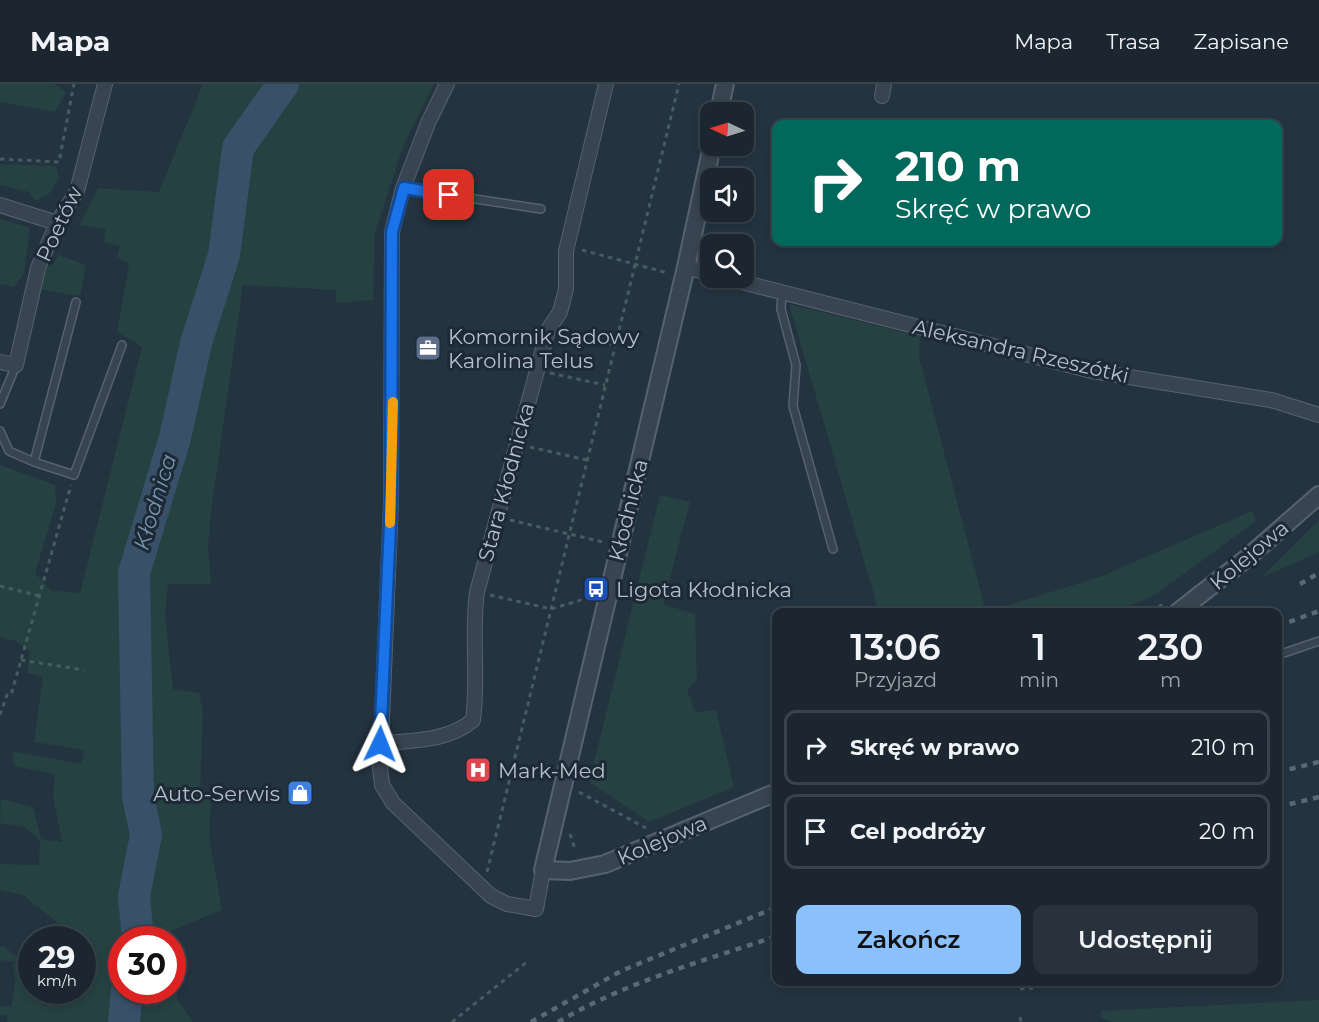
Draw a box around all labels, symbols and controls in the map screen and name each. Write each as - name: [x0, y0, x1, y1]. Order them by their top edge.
- text: Mapa: [30, 24, 110, 58]
- text: Mapa: [1014, 29, 1073, 54]
- text: Trasa: [1106, 29, 1161, 54]
- text: Zapisane: [1194, 29, 1289, 54]
- north arrow: [700, 102, 754, 156]
- map controls: [700, 102, 754, 288]
- text: 210 m: [895, 140, 1021, 192]
- icon: right: [796, 144, 874, 222]
- button: sound: [700, 168, 754, 222]
- pin: [423, 169, 474, 220]
- icon: arrive: [432, 178, 465, 211]
- street label: Poetów: [31, 182, 87, 266]
- text: Skręć w prawo: [895, 192, 1091, 225]
- button: search: [700, 234, 754, 288]
- street label: Aleksandra Rzeszótki: [910, 314, 1132, 388]
- place label: Komornik Sądowy Karolina Telus: [448, 324, 640, 373]
- office icon: Komornik Sądowy Karolina Telus: [413, 333, 443, 363]
- street label: Stara Kłodnicka: [473, 400, 539, 564]
- water label: Kłodnica: [128, 451, 182, 553]
- street label: Kłodnicka: [603, 456, 653, 564]
- street label: Kolejowa: [1205, 515, 1293, 595]
- bus stop icon: Ligota Kłodnicka: [581, 574, 611, 604]
- place label: Ligota Kłodnicka: [616, 577, 792, 602]
- text: 13:06: [850, 625, 941, 669]
- text: 1: [1032, 625, 1046, 669]
- text: 230: [1137, 625, 1204, 669]
- text: Przyjazd: [854, 668, 937, 692]
- text: min: [1019, 668, 1059, 692]
- text: m: [1160, 668, 1181, 692]
- position arrow: [348, 712, 412, 776]
- icon: right: [799, 731, 832, 764]
- text: Skręć w prawo: [850, 734, 1019, 761]
- text: 210 m: [1191, 734, 1255, 761]
- hospital icon: Mark-Med: [463, 755, 493, 785]
- place label: Mark-Med: [498, 758, 606, 783]
- shop icon: Auto-Serwis: [285, 778, 315, 808]
- place label: Auto-Serwis: [153, 781, 280, 806]
- street label: Kolejowa: [613, 810, 711, 870]
- icon: arrive: [799, 815, 832, 848]
- text: Cel podróży: [850, 818, 986, 845]
- text: 20 m: [1199, 818, 1255, 845]
- button: Zakończ: [796, 905, 1021, 974]
- button: Udostępnij: [1033, 905, 1258, 974]
- speed limit sign: 30: [108, 926, 186, 1004]
- text: 29: [39, 939, 75, 976]
- text: km/h: [37, 971, 77, 990]

